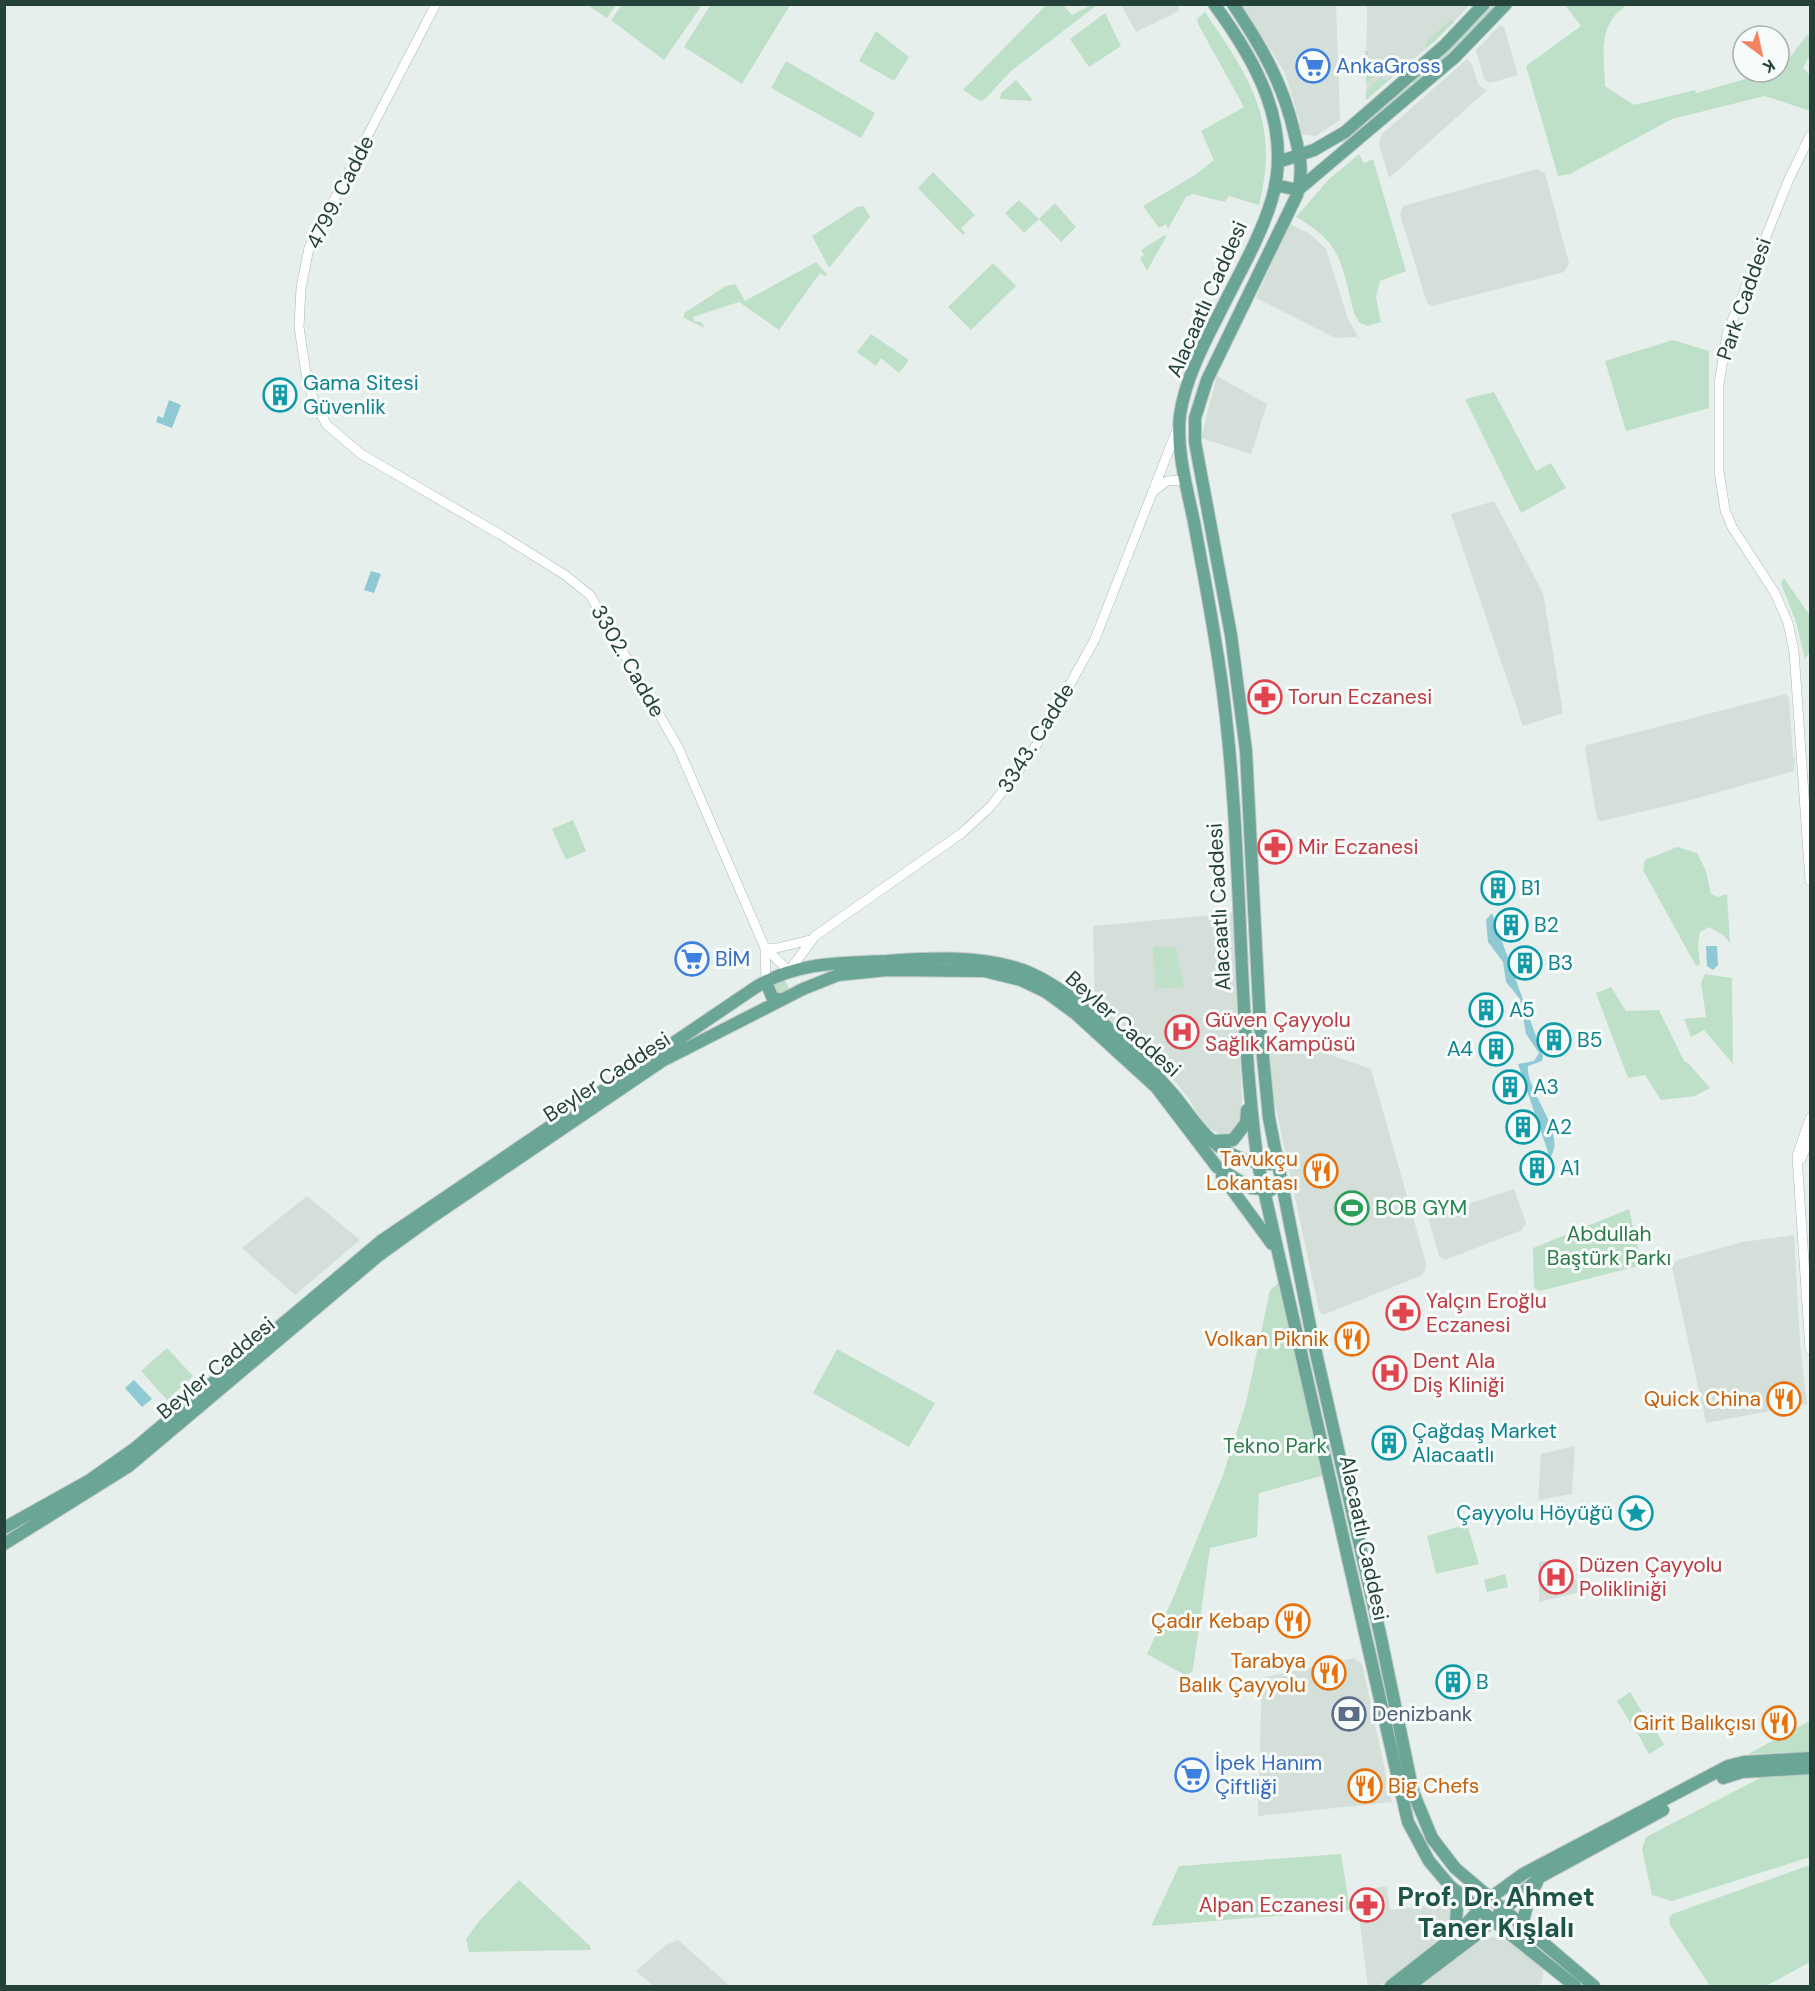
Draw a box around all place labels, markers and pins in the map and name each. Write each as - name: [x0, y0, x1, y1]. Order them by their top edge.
- supermarket icon: AnkaGross: [1295, 48, 1331, 84]
- place label: AnkaGross: [1336, 52, 1441, 80]
- place label: Gama Sitesi Güvenlik: [303, 369, 419, 421]
- building icon: Gama Sitesi Güvenlik: [262, 377, 298, 413]
- pharmacy icon: Torun Eczanesi: [1247, 679, 1283, 715]
- place label: Torun Eczanesi: [1288, 683, 1432, 711]
- pharmacy icon: Mir Eczanesi: [1257, 829, 1293, 865]
- place label: Mir Eczanesi: [1298, 833, 1419, 861]
- building icon: B1: [1480, 870, 1516, 906]
- place label: B1: [1521, 874, 1540, 902]
- building icon: B2: [1493, 907, 1529, 943]
- place label: B2: [1534, 911, 1559, 939]
- supermarket icon: BİM: [674, 941, 710, 977]
- place label: BİM: [715, 945, 750, 973]
- building icon: B3: [1507, 945, 1543, 981]
- place label: B3: [1548, 949, 1573, 977]
- building icon: A5: [1468, 992, 1504, 1028]
- place label: A5: [1509, 996, 1535, 1024]
- place label: Güven Çayyolu Sağlık Kampüsü: [1205, 1006, 1356, 1058]
- hospital icon: Güven Çayyolu Sağlık Kampüsü: [1164, 1014, 1200, 1050]
- building icon: B5: [1536, 1022, 1572, 1058]
- place label: B5: [1577, 1026, 1602, 1054]
- building icon: A4: [1478, 1031, 1514, 1067]
- place label: A4: [1447, 1035, 1473, 1063]
- building icon: A3: [1492, 1069, 1528, 1105]
- place label: A3: [1533, 1073, 1559, 1101]
- building icon: A2: [1505, 1109, 1541, 1145]
- place label: A2: [1546, 1113, 1572, 1141]
- place label: Tavukçu Lokantası: [1206, 1145, 1298, 1197]
- building icon: A1: [1519, 1150, 1555, 1186]
- restaurant icon: Tavukçu Lokantası: [1303, 1153, 1339, 1189]
- place label: A1: [1560, 1154, 1580, 1182]
- sports icon: BOB GYM: [1334, 1190, 1370, 1226]
- place label: BOB GYM: [1375, 1194, 1467, 1222]
- place label: Yalçın Eroğlu Eczanesi: [1426, 1287, 1547, 1339]
- pharmacy icon: Yalçın Eroğlu Eczanesi: [1385, 1295, 1421, 1331]
- restaurant icon: Volkan Piknik: [1334, 1321, 1370, 1357]
- place label: Volkan Piknik: [1204, 1325, 1329, 1353]
- place label: Dent Ala Diş Kliniği: [1413, 1347, 1504, 1399]
- hospital icon: Dent Ala Diş Kliniği: [1372, 1355, 1408, 1391]
- restaurant icon: Quick China: [1766, 1381, 1802, 1417]
- place label: Quick China: [1644, 1385, 1761, 1413]
- place label: Çağdaş Market Alacaatlı: [1412, 1417, 1557, 1469]
- building icon: Çağdaş Market Alacaatlı: [1371, 1425, 1407, 1461]
- place icon: Çayyolu Höyüğü: [1618, 1495, 1654, 1531]
- place label: Çayyolu Höyüğü: [1456, 1499, 1613, 1527]
- place label: Düzen Çayyolu Polikliniği: [1579, 1551, 1722, 1603]
- hospital icon: Düzen Çayyolu Polikliniği: [1538, 1559, 1574, 1595]
- restaurant icon: Çadır Kebap: [1275, 1603, 1311, 1639]
- place label: Çadır Kebap: [1151, 1607, 1270, 1635]
- place label: Tarabya Balık Çayyolu: [1179, 1647, 1306, 1699]
- restaurant icon: Tarabya Balık Çayyolu: [1311, 1655, 1347, 1691]
- building icon: B: [1435, 1664, 1471, 1700]
- place label: B: [1476, 1668, 1489, 1696]
- bank icon: Denizbank: [1331, 1696, 1367, 1732]
- place label: Denizbank: [1372, 1700, 1473, 1728]
- restaurant icon: Girit Balıkçısı: [1761, 1705, 1797, 1741]
- place label: Girit Balıkçısı: [1633, 1709, 1756, 1737]
- place label: İpek Hanım Çiftliği: [1215, 1749, 1322, 1801]
- supermarket icon: İpek Hanım Çiftliği: [1174, 1757, 1210, 1793]
- restaurant icon: Big Chefs: [1347, 1768, 1383, 1804]
- place label: Big Chefs: [1388, 1772, 1479, 1800]
- pharmacy icon: Alpan Eczanesi: [1349, 1887, 1385, 1923]
- place label: Alpan Eczanesi: [1199, 1891, 1344, 1919]

